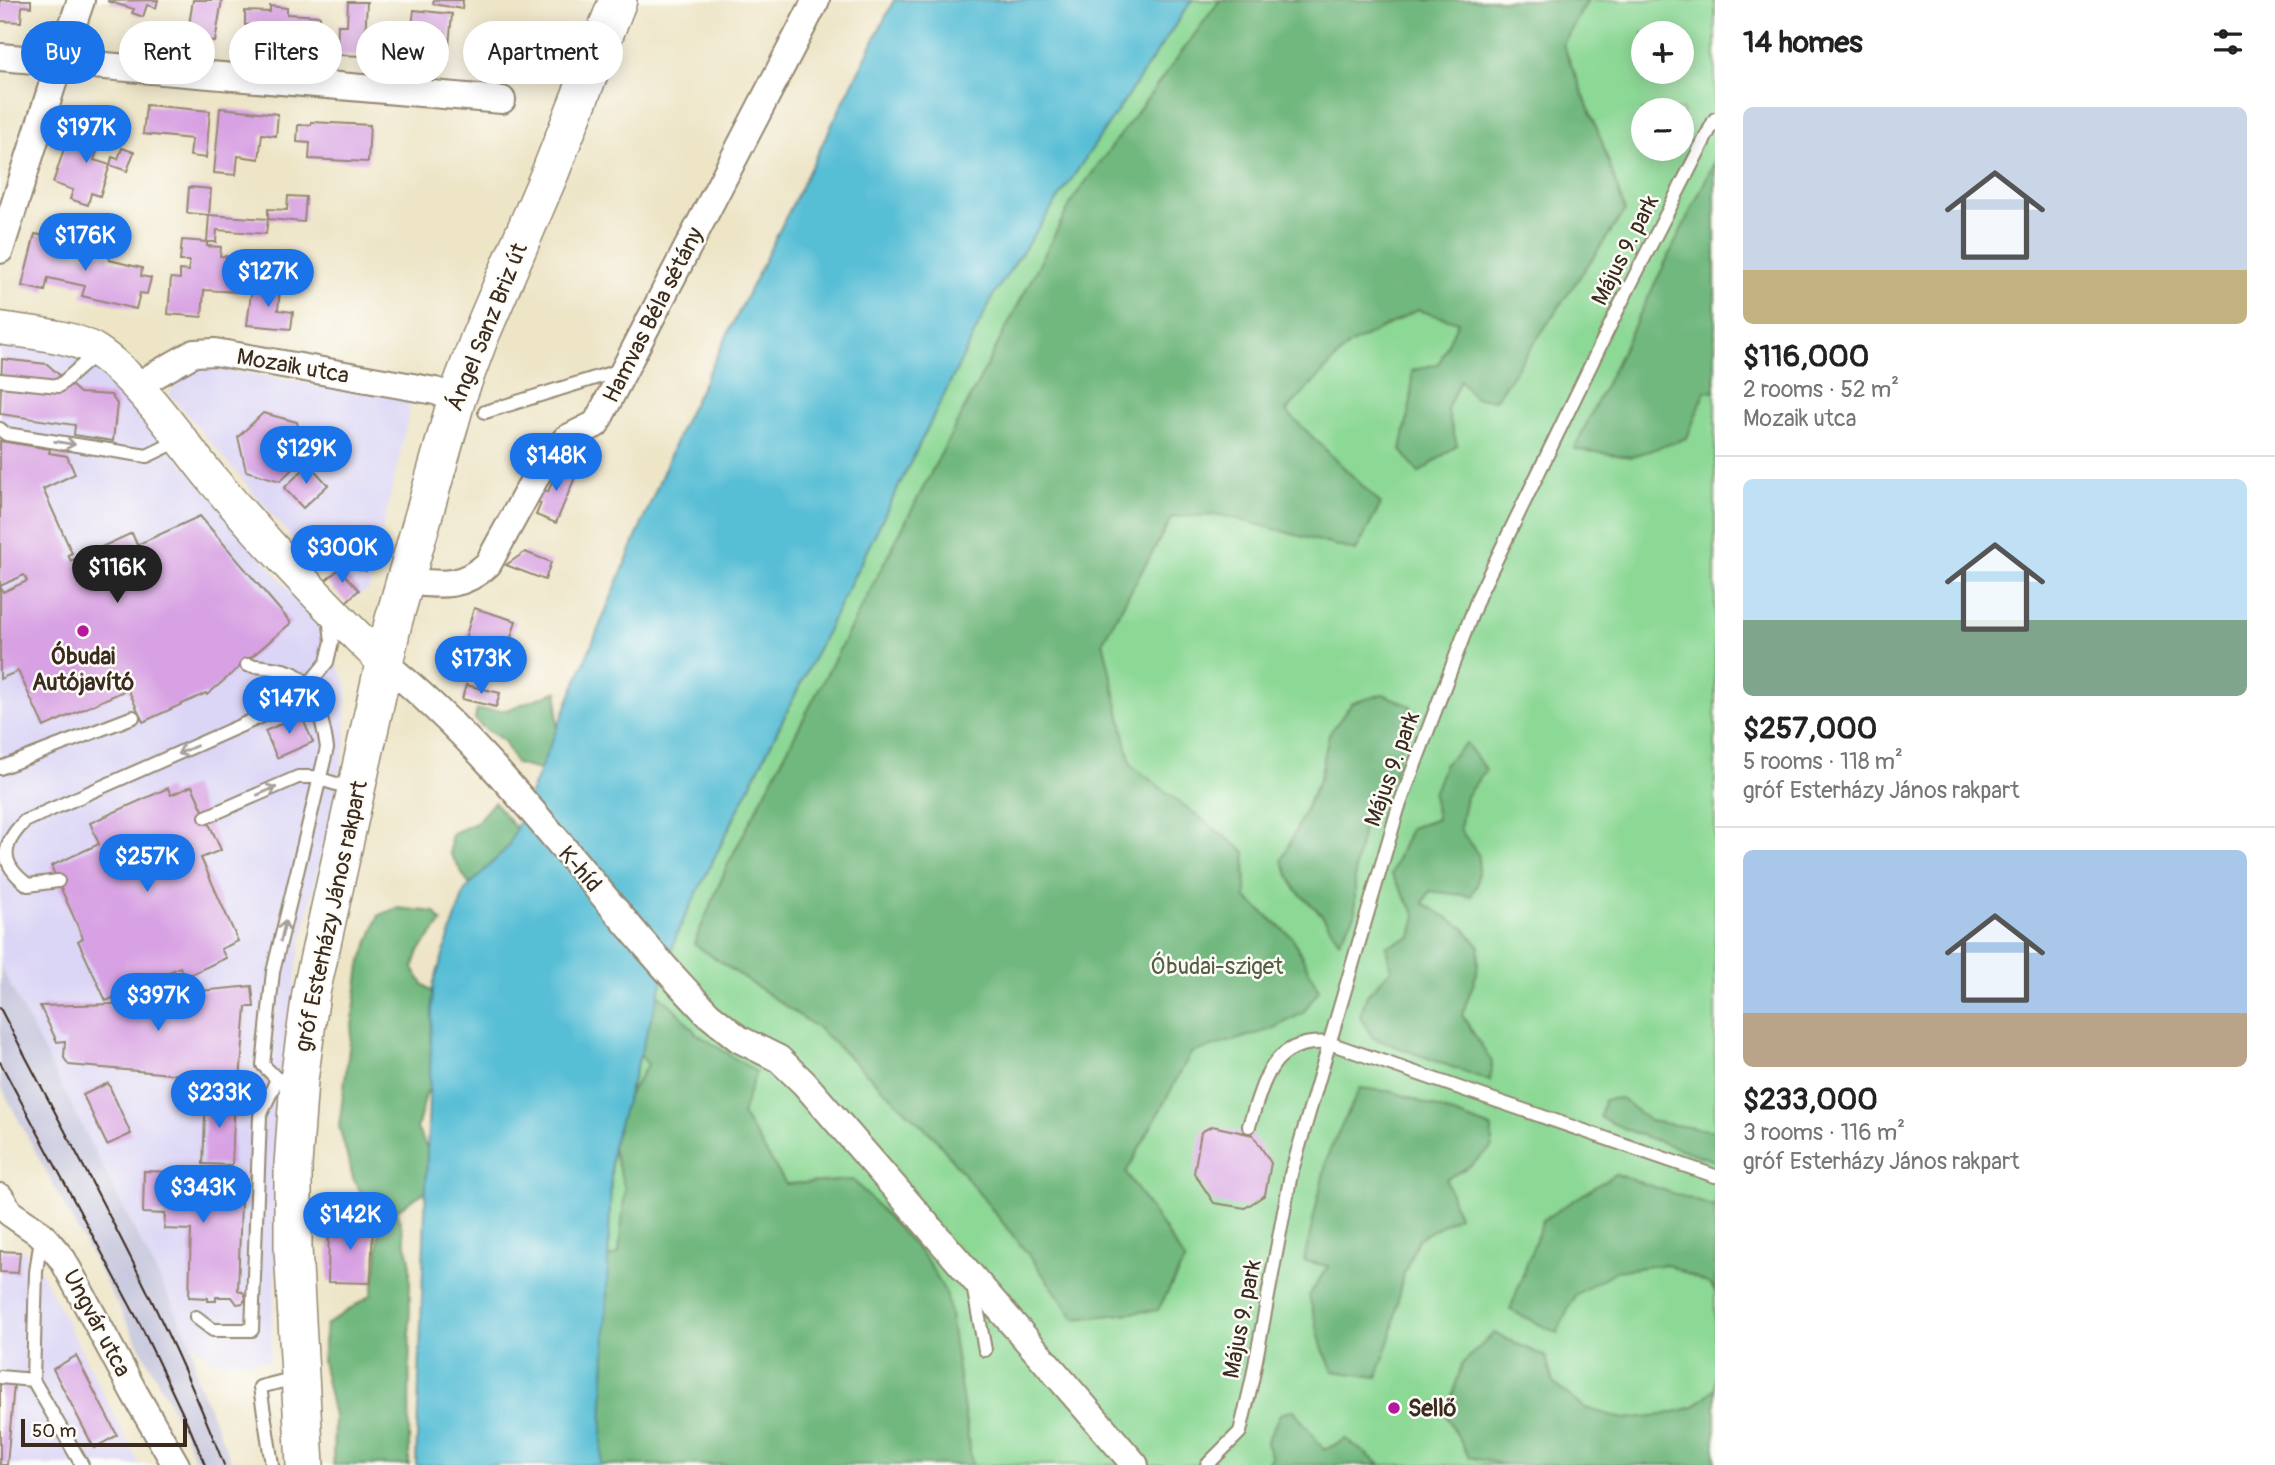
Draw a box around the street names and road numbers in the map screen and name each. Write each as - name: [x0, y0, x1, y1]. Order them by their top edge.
- street label: Május 9. park: [1585, 190, 1665, 310]
- street label: Hamvas Béla sétány: [596, 222, 710, 408]
- street label: Ángel Sanz Briz út: [440, 238, 534, 415]
- street label: Mozaik utca: [235, 342, 351, 390]
- street label: Május 9. park: [1358, 707, 1426, 830]
- street label: gróf Esterházy János rakpart: [288, 777, 374, 1054]
- street label: K-híd: [552, 840, 608, 898]
- street label: Május 9. park: [1216, 1257, 1268, 1381]
- street label: Ungvár utca: [57, 1264, 137, 1382]

